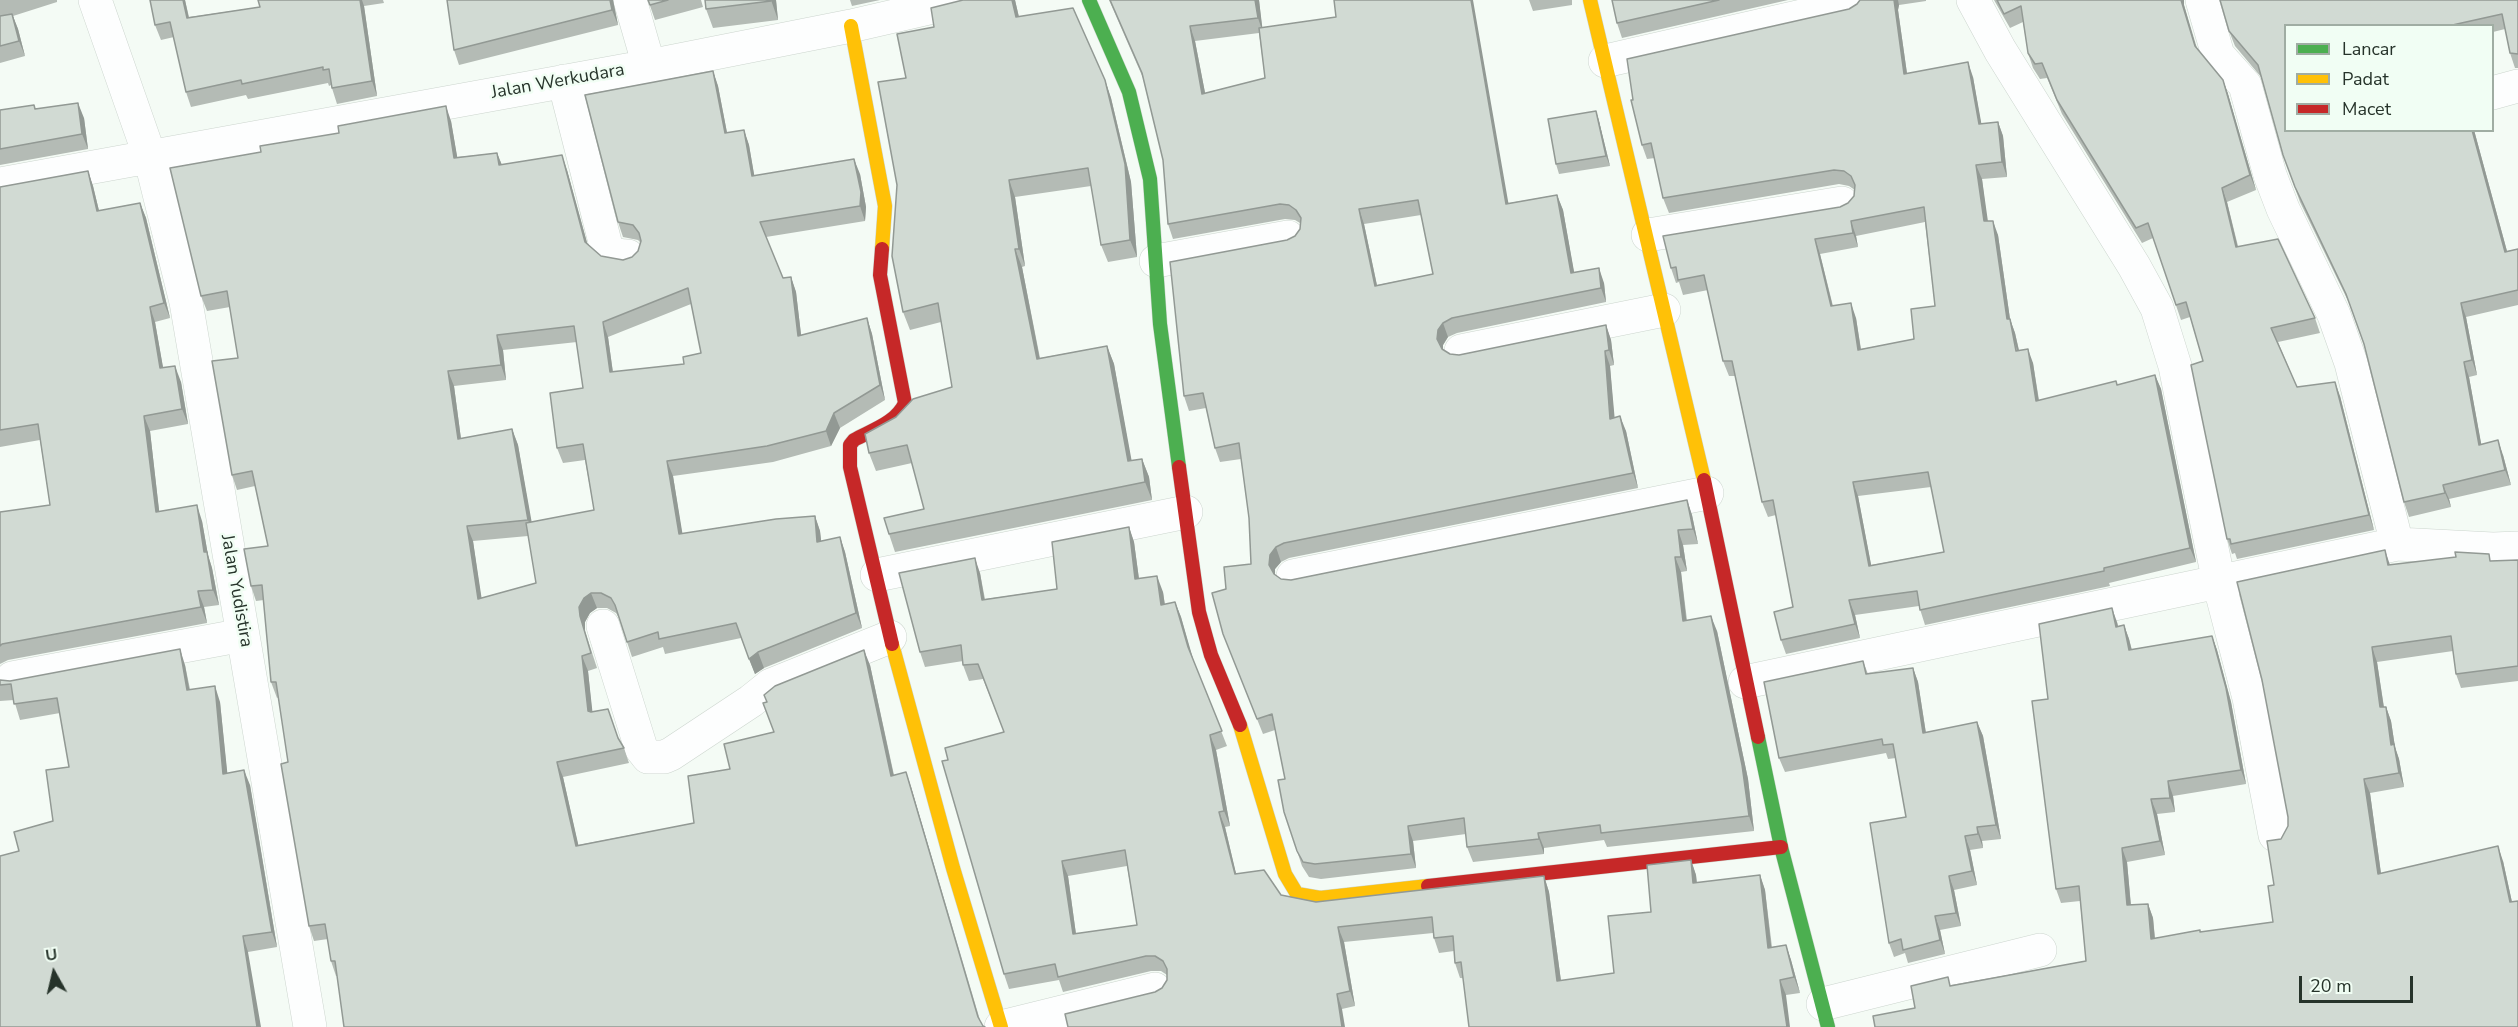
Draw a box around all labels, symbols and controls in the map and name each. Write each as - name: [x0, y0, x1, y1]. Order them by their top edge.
- legend: [2284, 24, 2494, 132]
- text: Lancar: [2342, 37, 2396, 61]
- street label: Jalan Werkudara: [490, 60, 626, 104]
- text: Padat: [2342, 67, 2389, 91]
- text: Macet: [2342, 97, 2391, 121]
- street label: Jalan Yudistira: [215, 533, 257, 649]
- north arrow: [24, 943, 84, 1003]
- text: U: [44, 943, 59, 967]
- scale bar: [2302, 964, 2416, 1002]
- text: 20 m: [2310, 974, 2352, 998]

